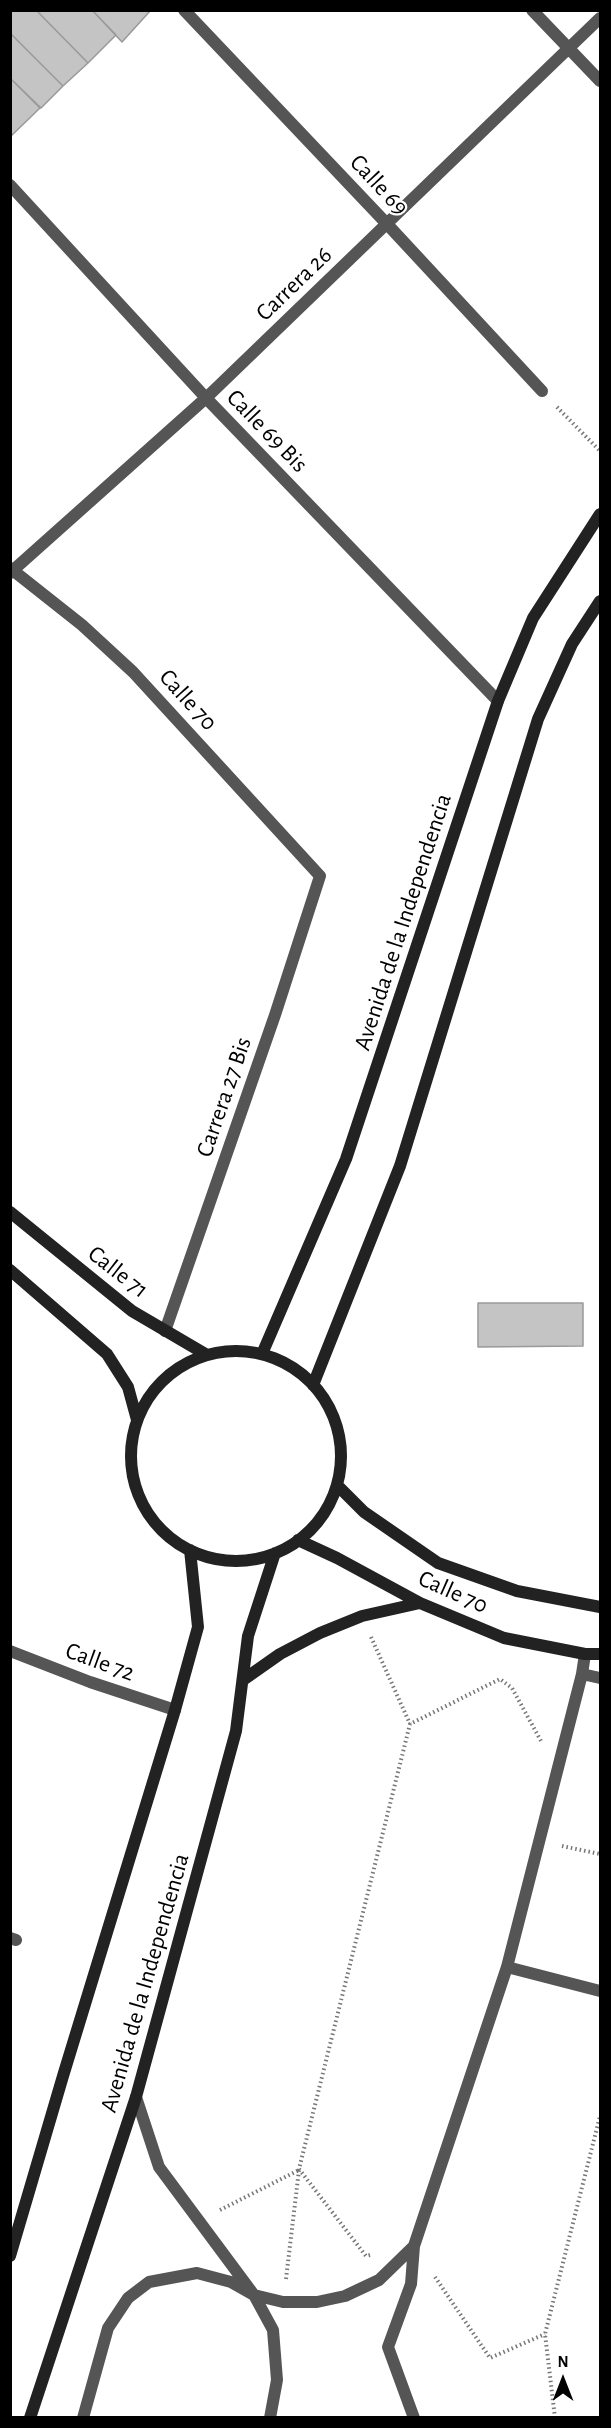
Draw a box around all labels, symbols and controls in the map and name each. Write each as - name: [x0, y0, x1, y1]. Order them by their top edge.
- street label: Calle 69: [344, 148, 414, 222]
- street label: Carrera 26: [250, 241, 338, 327]
- street label: Calle 69 Bis: [220, 383, 314, 479]
- street label: Calle 70: [153, 663, 223, 737]
- street label: Avenida de la Independencia: [348, 790, 458, 1054]
- street label: Carrera 27 Bis: [190, 1033, 258, 1161]
- street label: Calle 71: [82, 1240, 154, 1304]
- street label: Calle 70: [414, 1564, 492, 1620]
- street label: Calle 72: [62, 1636, 138, 1688]
- street label: Avenida de la Independencia: [94, 1850, 196, 2116]
- north arrow: [533, 2350, 593, 2410]
- text: N: [557, 2354, 569, 2370]

